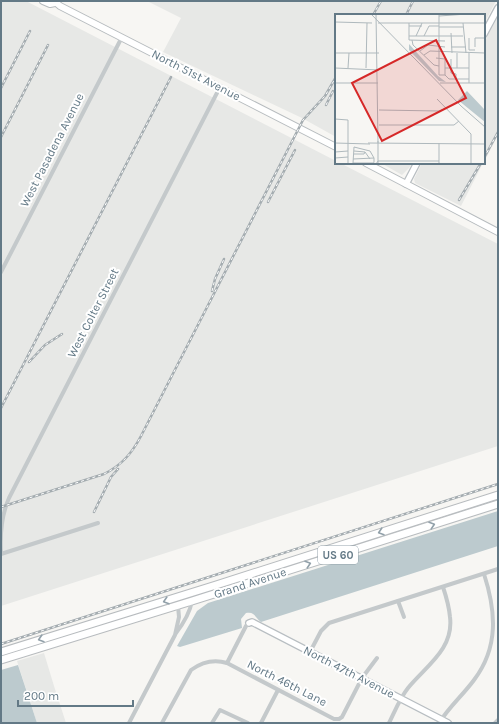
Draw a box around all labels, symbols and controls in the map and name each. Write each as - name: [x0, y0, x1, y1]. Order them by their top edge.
- inset map: [335, 14, 485, 164]
- street label: North 51st Avenue: [149, 47, 243, 103]
- street label: West Pasadena Avenue: [17, 91, 87, 209]
- street label: West Colter Street: [64, 266, 122, 360]
- one-way arrow: [428, 521, 435, 530]
- one-way arrow: [377, 528, 384, 536]
- road number: US 60: [318, 546, 358, 564]
- one-way arrow: [305, 560, 312, 569]
- street label: Grand Avenue: [212, 565, 288, 601]
- one-way arrow: [162, 596, 169, 605]
- one-way arrow: [38, 634, 45, 643]
- street label: North 47th Avenue: [301, 643, 397, 701]
- street label: North 46th Lane: [245, 657, 329, 709]
- scale bar: [18, 682, 133, 708]
- text: 200 m: [24, 689, 59, 703]

